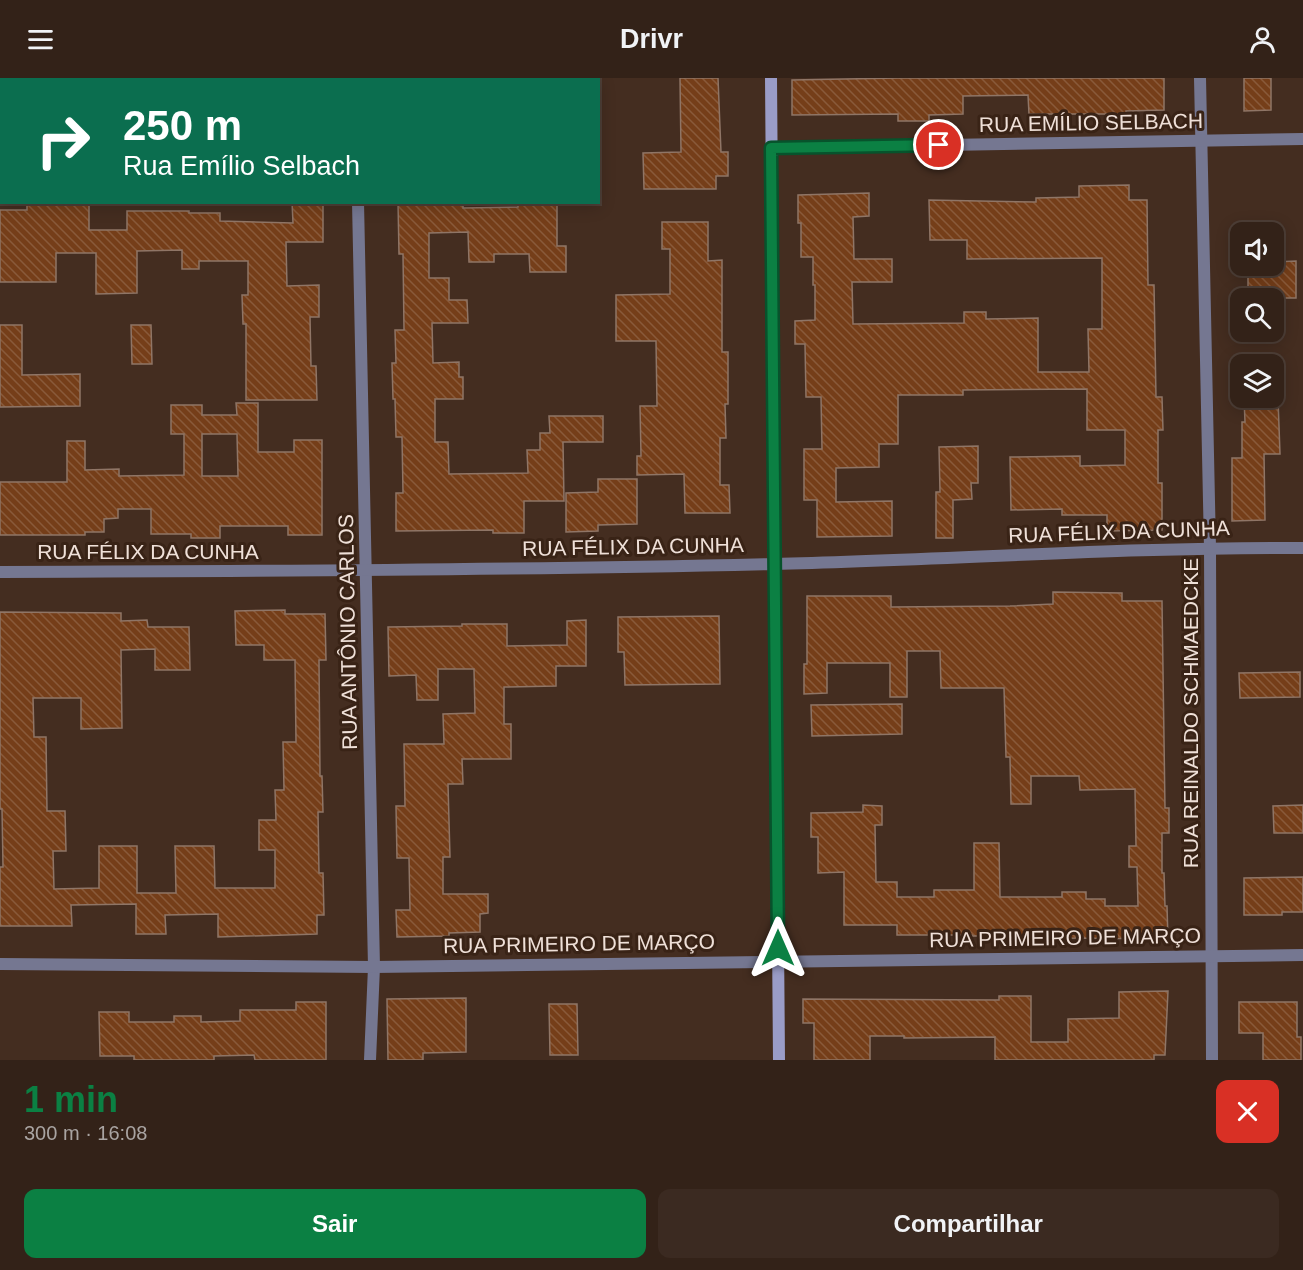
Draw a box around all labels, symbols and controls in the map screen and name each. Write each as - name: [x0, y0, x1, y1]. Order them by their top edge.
- icon: menu: [24, 23, 57, 56]
- icon: person: [1246, 23, 1279, 56]
- text: Drivr: [620, 24, 683, 54]
- icon: right: [24, 102, 102, 180]
- text: 250 m: [123, 102, 242, 149]
- street label: RUA EMÍLIO SELBACH: [979, 109, 1203, 136]
- pin: [913, 119, 964, 170]
- icon: arrive: [922, 128, 955, 161]
- text: Rua Emílio Selbach: [123, 151, 360, 181]
- map controls: [1230, 222, 1284, 408]
- button: sound: [1230, 222, 1284, 276]
- button: search: [1230, 288, 1284, 342]
- button: layers: [1230, 354, 1284, 408]
- street label: RUA ANTÔNIO CARLOS: [334, 514, 361, 750]
- street label: RUA FÉLIX DA CUNHA: [1008, 516, 1230, 547]
- street label: RUA FÉLIX DA CUNHA: [522, 533, 744, 560]
- street label: RUA FÉLIX DA CUNHA: [37, 540, 259, 563]
- street label: RUA REINALDO SCHMAEDCKE: [1179, 558, 1202, 868]
- position arrow: [746, 916, 810, 980]
- street label: RUA PRIMEIRO DE MARÇO: [929, 924, 1201, 951]
- street label: RUA PRIMEIRO DE MARÇO: [443, 930, 715, 957]
- text: 1 min: [24, 1079, 118, 1120]
- button: close: [1216, 1080, 1279, 1143]
- text: 300 m · 16:08: [24, 1122, 147, 1144]
- button: Sair: [24, 1189, 646, 1258]
- button: Compartilhar: [658, 1189, 1279, 1258]

